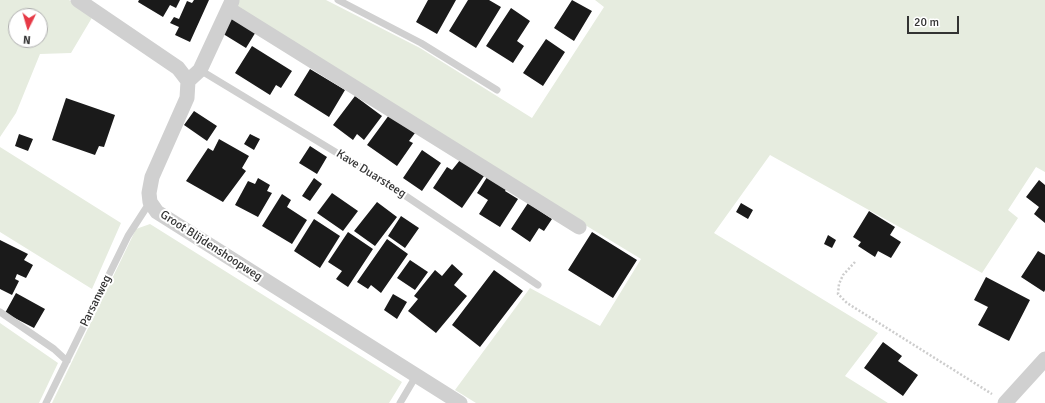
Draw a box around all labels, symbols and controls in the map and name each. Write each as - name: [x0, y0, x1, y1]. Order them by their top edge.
- north arrow: [8, 8, 48, 48]
- scale bar: [909, 8, 961, 34]
- text: 20 m: [914, 15, 939, 30]
- text: N: [23, 33, 31, 46]
- street label: Kave Duarsteeg: [333, 147, 409, 201]
- street label: Groot Blijdenshoopweg: [157, 208, 265, 284]
- street label: Parsanweg: [77, 273, 115, 329]

